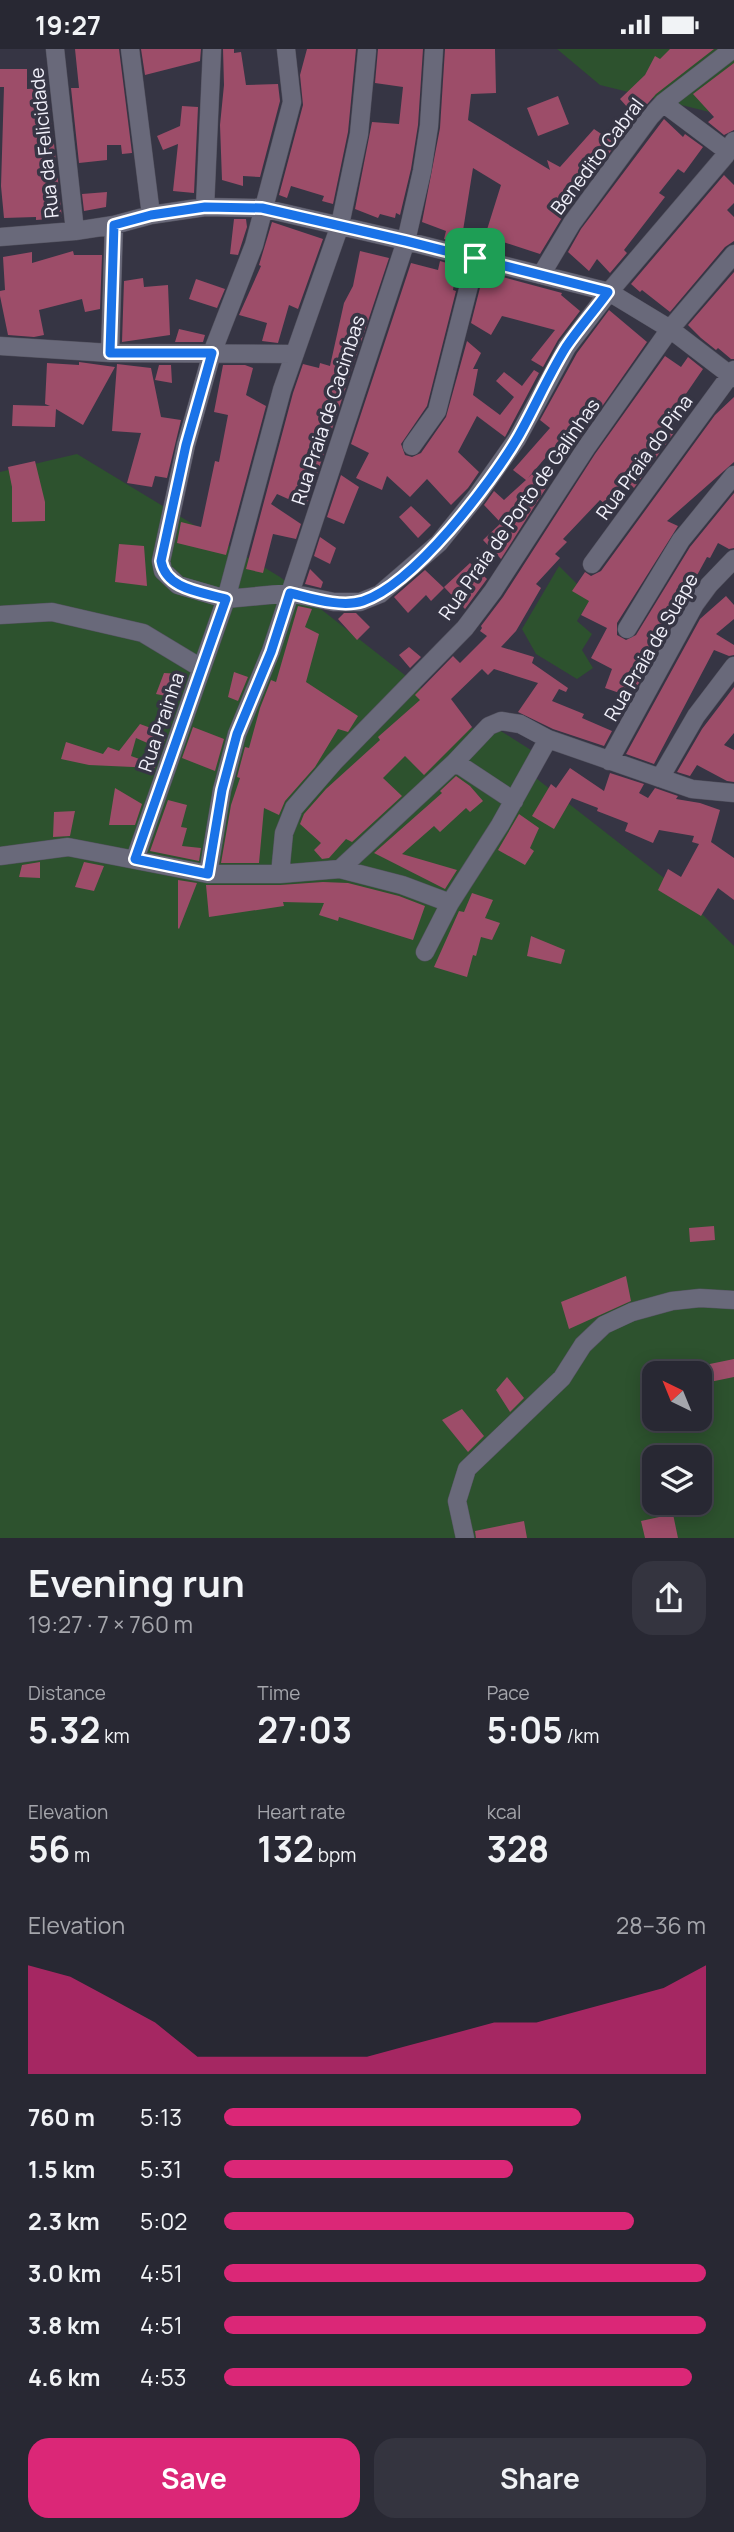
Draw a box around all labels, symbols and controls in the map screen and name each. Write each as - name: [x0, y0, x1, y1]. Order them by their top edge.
- text: 19:27: [35, 7, 101, 43]
- street label: Rua da Felicidade: [23, 66, 65, 220]
- street label: Benedito Cabral: [545, 92, 649, 220]
- pin: [445, 228, 505, 288]
- icon: arrive: [456, 239, 494, 277]
- street label: Rua Praia de Cacimbas: [285, 312, 371, 508]
- street label: Rua Praia do Pina: [590, 389, 698, 525]
- street label: Rua Praia de Porto de Galinhas: [432, 393, 606, 625]
- street label: Rua Praia de Suape: [598, 568, 704, 726]
- street label: Rua Prainha: [132, 669, 190, 775]
- north arrow: [642, 1361, 712, 1431]
- map controls: [642, 1361, 712, 1515]
- button: layers: [642, 1445, 712, 1515]
- text: Evening run: [28, 1556, 245, 1608]
- button: share: [632, 1561, 706, 1635]
- text: 19:27 · 7 × 760 m: [28, 1608, 193, 1640]
- text: Distance: [28, 1680, 106, 1706]
- text: Time: [257, 1680, 300, 1706]
- text: Pace: [487, 1680, 530, 1706]
- text: 5.32: [28, 1706, 100, 1754]
- text: 27:03: [257, 1706, 352, 1754]
- text: 5:05: [487, 1706, 563, 1754]
- text: km: [100, 1723, 130, 1749]
- text: /km: [563, 1723, 599, 1749]
- text: Elevation: [28, 1799, 108, 1825]
- text: Heart rate: [257, 1799, 345, 1825]
- text: kcal: [487, 1799, 521, 1825]
- text: 56: [28, 1825, 70, 1873]
- text: 132: [257, 1825, 314, 1873]
- text: 328: [487, 1825, 549, 1873]
- text: m: [70, 1842, 90, 1868]
- text: bpm: [314, 1842, 356, 1868]
- text: Elevation: [28, 1909, 125, 1941]
- text: 28–36 m: [616, 1909, 706, 1941]
- text: 760 m: [28, 2101, 95, 2133]
- text: 5:13: [140, 2101, 182, 2133]
- text: 1.5 km: [28, 2153, 95, 2185]
- text: 5:31: [140, 2153, 182, 2185]
- text: 2.3 km: [28, 2205, 100, 2237]
- text: 5:02: [140, 2205, 187, 2237]
- text: 3.0 km: [28, 2257, 101, 2289]
- text: 4:51: [140, 2257, 183, 2289]
- text: 3.8 km: [28, 2309, 100, 2341]
- text: 4:51: [140, 2309, 183, 2341]
- text: 4.6 km: [28, 2361, 100, 2393]
- text: 4:53: [140, 2361, 186, 2393]
- button: Save: [28, 2438, 360, 2518]
- button: Share: [374, 2438, 706, 2518]

